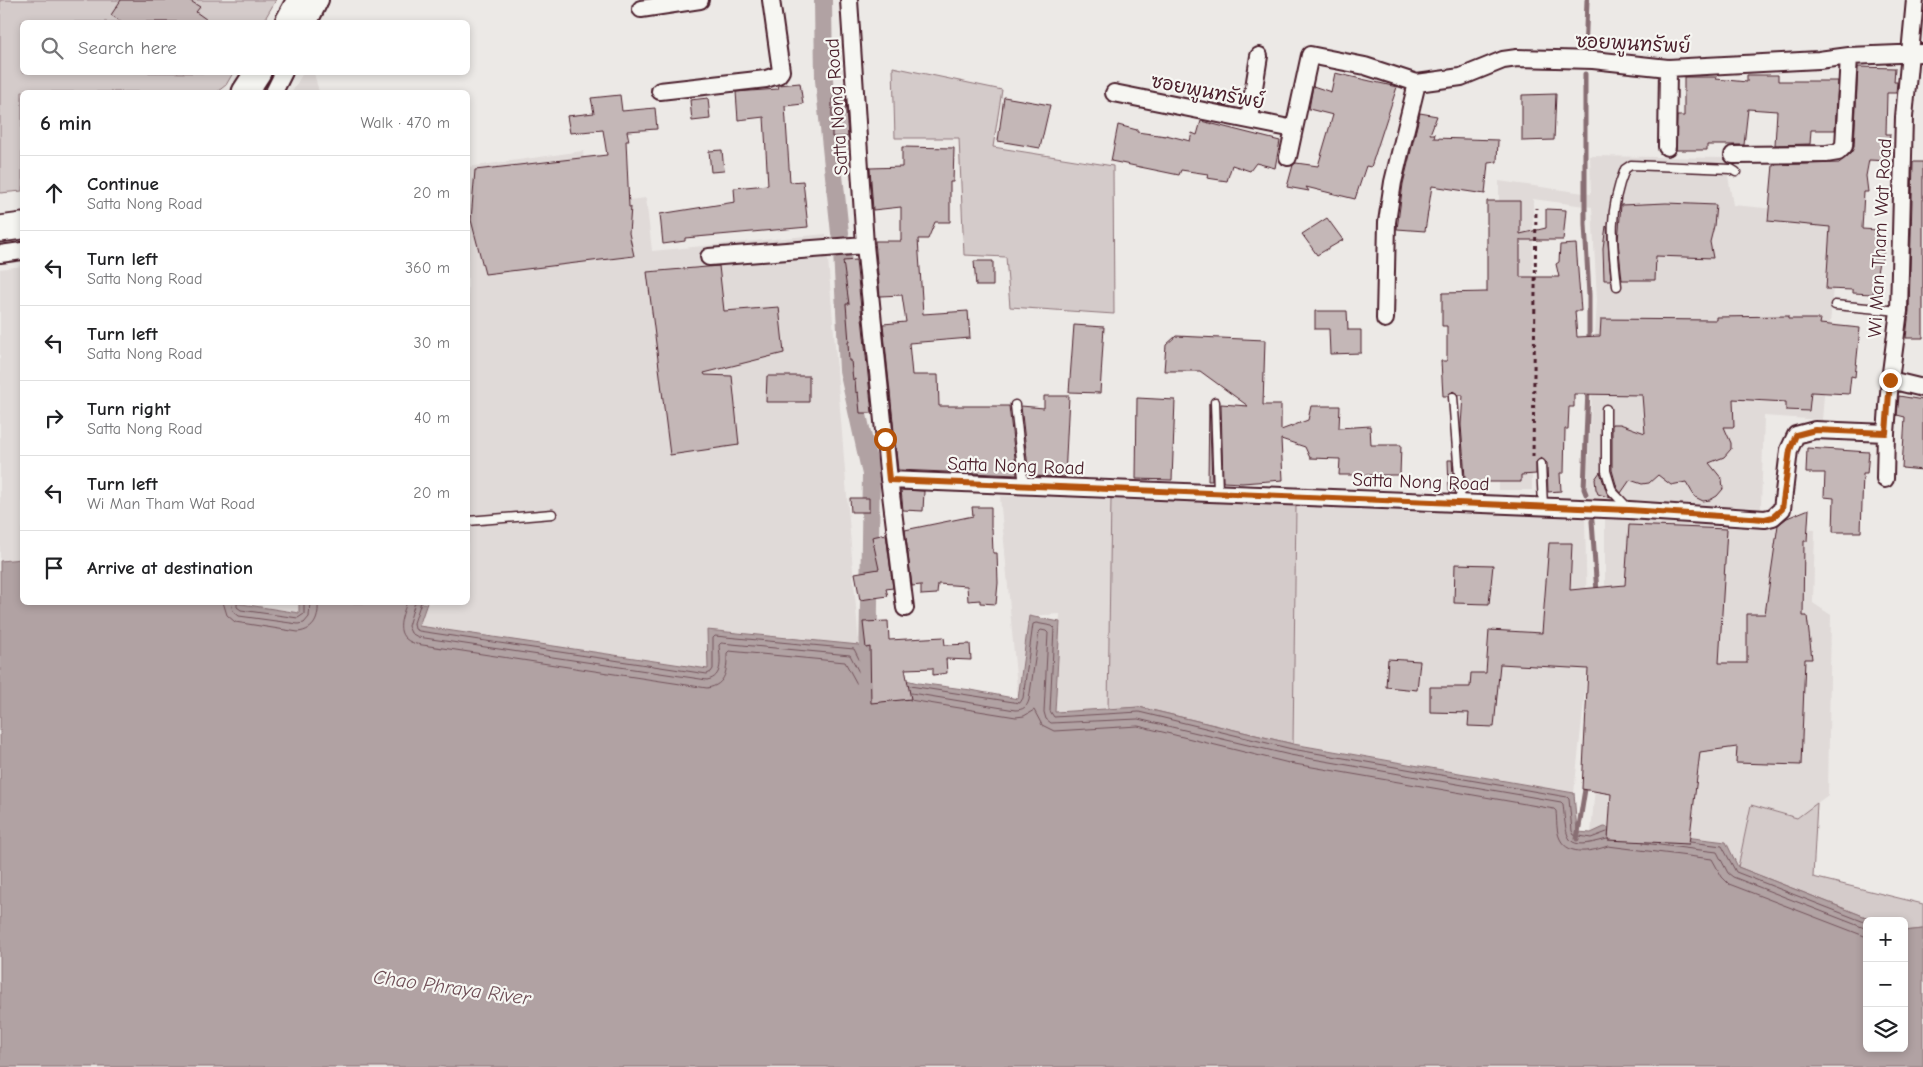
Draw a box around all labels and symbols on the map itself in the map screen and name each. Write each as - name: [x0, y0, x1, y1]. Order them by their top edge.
- street label: ซอยพูนทรัพย์: [1574, 28, 1691, 61]
- street label: Satta Nong Road: [821, 38, 853, 176]
- street label: ซอยพูนทรัพย์: [1148, 68, 1267, 117]
- street label: Wi Man Tham Wat Road: [1864, 138, 1896, 338]
- route end: [1879, 369, 1902, 392]
- route start: [874, 428, 897, 451]
- street label: Satta Nong Road: [947, 453, 1085, 479]
- street label: Satta Nong Road: [1352, 469, 1490, 495]
- water label: Chao Phraya River: [372, 965, 533, 1010]

